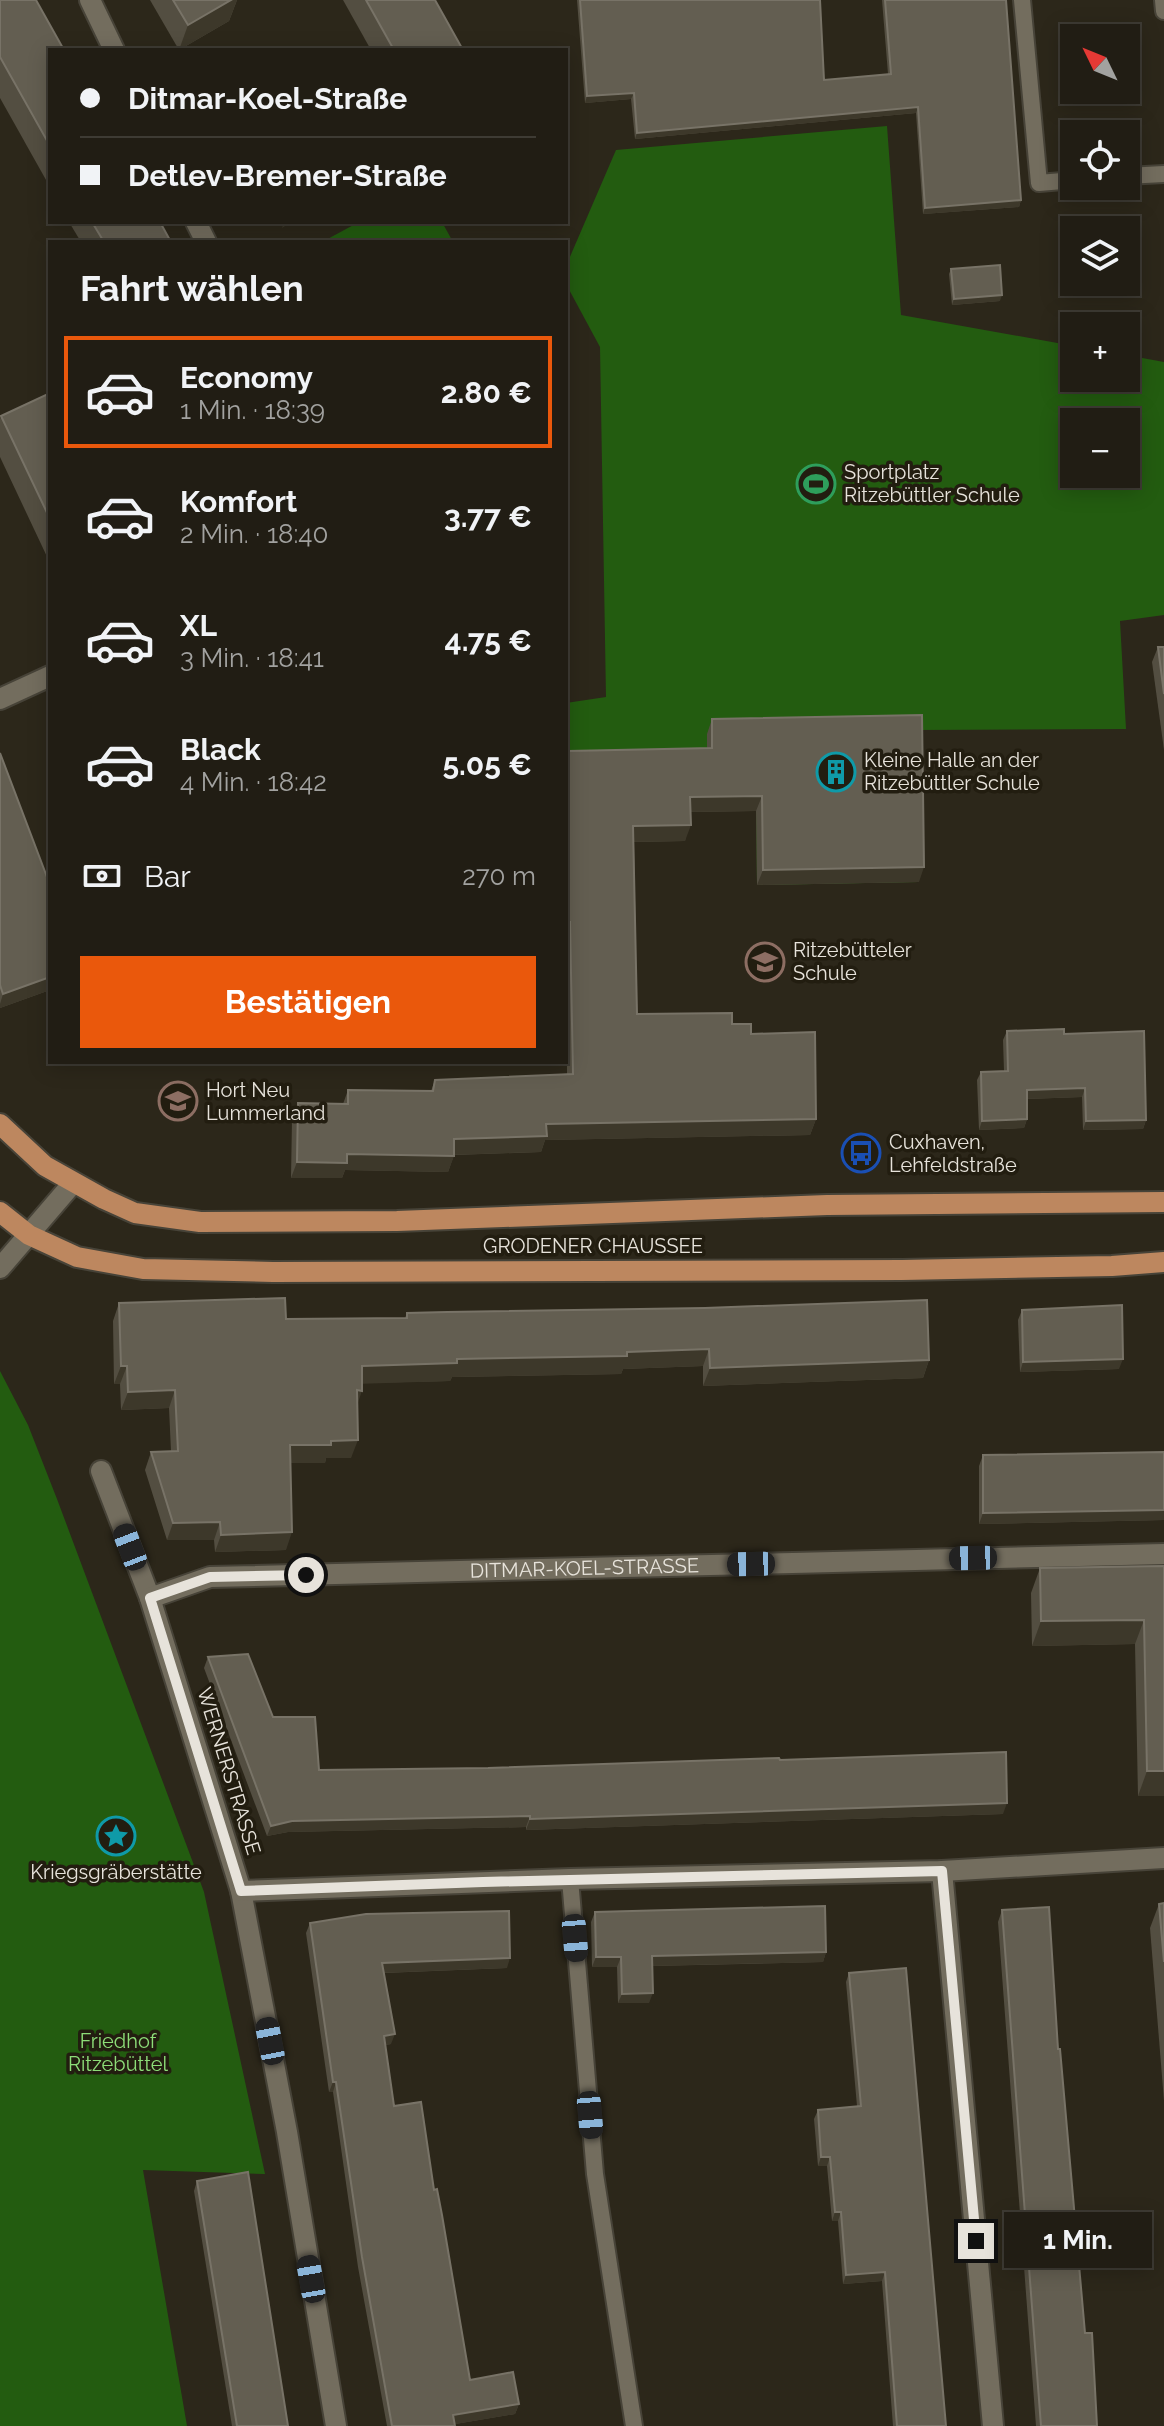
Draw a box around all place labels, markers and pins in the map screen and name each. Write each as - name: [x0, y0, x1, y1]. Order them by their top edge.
- place label: Sportplatz Ritzebüttler Schule: [844, 460, 1020, 507]
- sports icon: Sportplatz Ritzebüttler Schule: [795, 463, 837, 505]
- place label: Kleine Halle an der Ritzebüttler Schule: [864, 748, 1040, 795]
- building icon: Kleine Halle an der Ritzebüttler Schule: [815, 751, 857, 793]
- place label: Ritzebütteler Schule: [793, 938, 912, 985]
- school or university icon: Ritzebütteler Schule: [744, 941, 786, 983]
- place label: Hort Neu Lummerland: [206, 1078, 325, 1125]
- school or university icon: Hort Neu Lummerland: [157, 1080, 199, 1122]
- place label: Cuxhaven, Lehfeldstraße: [889, 1130, 1017, 1177]
- bus stop icon: Cuxhaven, Lehfeldstraße: [840, 1132, 882, 1174]
- place icon: Kriegsgräberstätte: [95, 1815, 137, 1857]
- place label: Kriegsgräberstätte: [30, 1860, 202, 1884]

